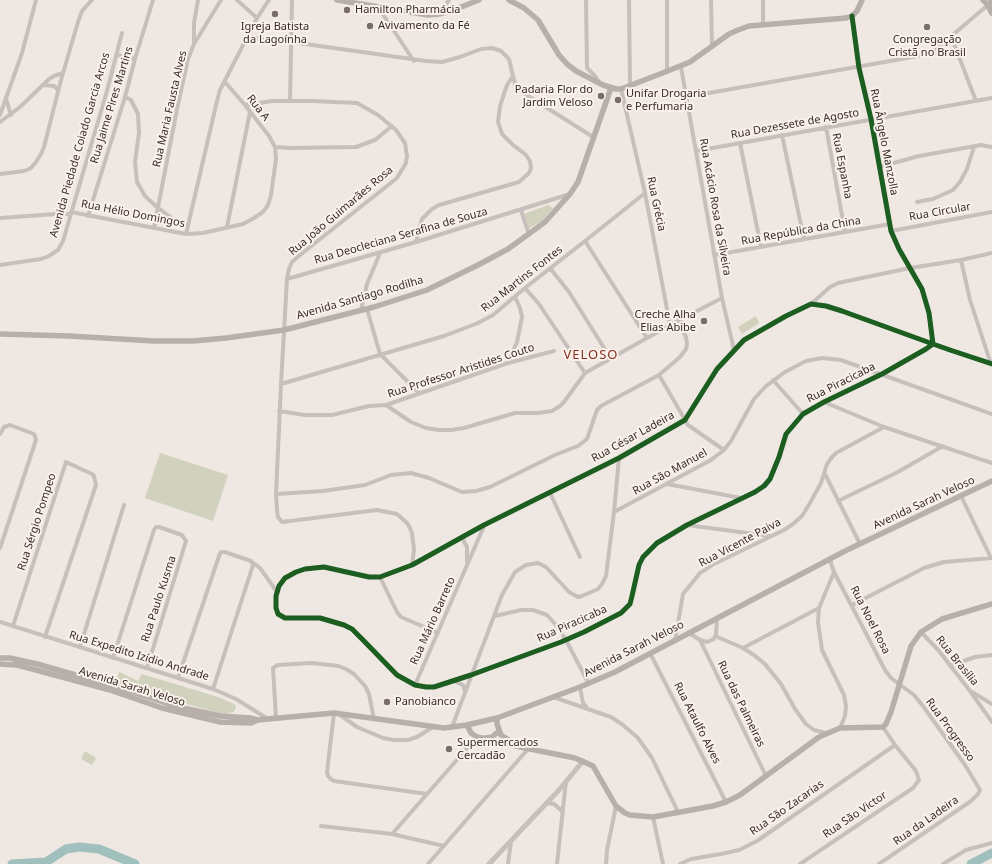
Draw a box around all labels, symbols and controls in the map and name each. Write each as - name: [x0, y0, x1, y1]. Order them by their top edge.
- place label: Hamilton Pharmácia: [355, 3, 460, 17]
- marker: Hamilton Pharmácia: [342, 5, 352, 15]
- marker: Igreja Batista da Lagoínha: [270, 9, 280, 19]
- place label: Avivamento da Fé: [378, 19, 470, 33]
- place label: Igreja Batista da Lagoínha: [241, 20, 309, 46]
- marker: Avivamento da Fé: [365, 21, 375, 31]
- marker: Congregação Cristã no Brasil: [922, 22, 932, 32]
- place label: Congregação Cristã no Brasil: [888, 33, 966, 59]
- street label: Rua Jaime Pires Martins: [88, 45, 136, 165]
- street label: Rua Maria Fausta Alves: [150, 49, 190, 169]
- street label: Avenida Piedade Coiado Garcia Arcos: [47, 51, 113, 239]
- place label: Padaria Flor do Jardim Veloso: [515, 83, 593, 109]
- place label: Unifar Drogaria e Perfumaria: [626, 87, 707, 113]
- street label: Rua Ângelo Manzolla: [867, 88, 901, 196]
- marker: Padaria Flor do Jardim Veloso: [596, 91, 606, 101]
- street label: Rua A: [244, 92, 272, 124]
- marker: Unifar Drogaria e Perfumaria: [613, 95, 623, 105]
- street label: Rua Dezessete de Agosto: [730, 106, 860, 142]
- street label: Rua Espanha: [829, 132, 855, 200]
- street label: Rua Acácio Rosa da Silveira: [696, 137, 734, 277]
- street label: Rua João Guimarães Rosa: [286, 164, 396, 258]
- street label: Rua Grécia: [644, 175, 668, 233]
- street label: Rua Hélio Domingos: [80, 197, 186, 231]
- street label: Rua Circular: [908, 200, 972, 224]
- street label: Rua Deocleciana Serafina de Souza: [313, 205, 489, 267]
- street label: Rua República da China: [740, 214, 862, 248]
- street label: Rua Martins Fontes: [479, 243, 565, 315]
- street label: Avenida Santiago Rodilha: [295, 274, 425, 322]
- place label: Creche Alha Elias Abibe: [635, 308, 696, 334]
- marker: Creche Alha Elias Abibe: [699, 316, 709, 326]
- street label: Rua Professor Aristides Couto: [386, 341, 536, 401]
- district label: VELOSO: [563, 347, 619, 363]
- street label: Rua Piracicaba: [805, 360, 877, 406]
- street label: Rua César Ladeira: [589, 409, 677, 465]
- street label: Rua São Manuel: [630, 446, 710, 498]
- street label: Rua Sérgio Pompeo: [15, 472, 59, 572]
- street label: Avenida Sarah Veloso: [871, 474, 977, 532]
- street label: Rua Vicente Paiva: [697, 516, 783, 570]
- street label: Rua Paulo Kusma: [139, 554, 179, 644]
- street label: Rua Mário Barreto: [408, 575, 458, 667]
- street label: Rua Noel Rosa: [847, 584, 893, 656]
- street label: Rua Piracicaba: [535, 603, 609, 645]
- street label: Avenida Sarah Veloso: [582, 618, 686, 680]
- street label: Rua Expedito Izídio Andrade: [67, 628, 211, 684]
- street label: Rua Brasília: [933, 633, 981, 689]
- street label: Rua das Palmeiras: [714, 659, 768, 749]
- street label: Avenida Sarah Veloso: [77, 665, 187, 709]
- street label: Rua Ataulfo Alves: [671, 680, 723, 766]
- place label: Panobianco: [395, 695, 456, 709]
- street label: Rua Progresso: [923, 696, 977, 764]
- marker: Panobianco: [382, 697, 392, 707]
- place label: Supermercados Cercadão: [457, 736, 538, 762]
- marker: Supermercados Cercadão: [444, 744, 454, 754]
- street label: Rua São Zacarias: [748, 778, 826, 838]
- street label: Rua São Victor: [821, 789, 889, 841]
- street label: Rua da Ladeira: [891, 794, 961, 848]

